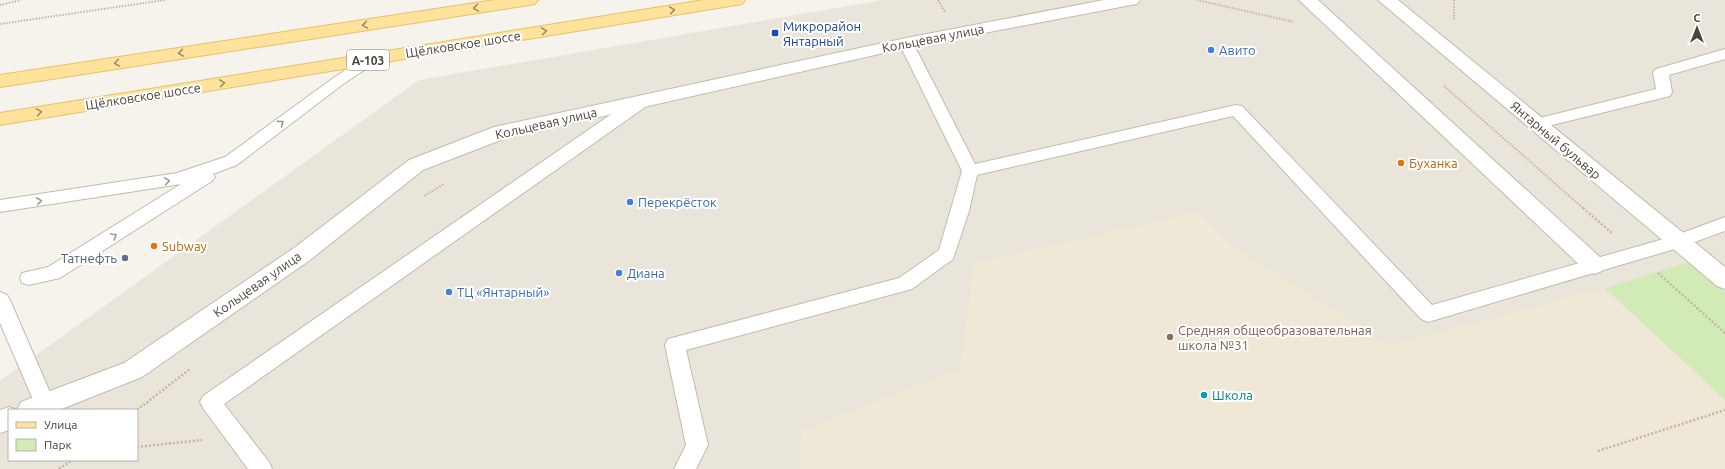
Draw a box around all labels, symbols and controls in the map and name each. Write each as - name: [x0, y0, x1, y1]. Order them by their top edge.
- one-way arrow: [473, 3, 479, 12]
- one-way arrow: [669, 6, 675, 15]
- north arrow: [1677, 8, 1717, 48]
- text: С: [1693, 12, 1701, 24]
- place label: Микрорайон Янтарный: [783, 19, 861, 48]
- one-way arrow: [362, 20, 368, 29]
- street label: Кольцевая улица: [881, 21, 985, 55]
- one-way arrow: [541, 27, 547, 36]
- street label: Щёлковское шоссе: [404, 28, 522, 60]
- marker: Микрорайон Янтарный: [770, 28, 780, 38]
- place label: Авито: [1219, 43, 1256, 57]
- marker: Авито: [1206, 45, 1216, 55]
- one-way arrow: [178, 48, 185, 57]
- road number: А-103: [347, 50, 389, 70]
- one-way arrow: [114, 58, 120, 67]
- one-way arrow: [219, 79, 225, 88]
- street label: Щёлковское шоссе: [84, 80, 202, 112]
- street label: Янтарный бульвар: [1508, 98, 1604, 182]
- street label: Кольцевая улица: [494, 104, 598, 142]
- one-way arrow: [35, 109, 42, 117]
- one-way arrow: [277, 121, 284, 128]
- place label: Буханка: [1409, 156, 1458, 170]
- marker: Буханка: [1396, 158, 1406, 168]
- one-way arrow: [164, 177, 170, 186]
- place label: Перекрёсток: [638, 195, 717, 209]
- one-way arrow: [35, 197, 42, 206]
- marker: Перекрёсток: [625, 197, 635, 207]
- one-way arrow: [110, 234, 117, 241]
- place label: Subway: [162, 239, 207, 253]
- marker: Subway: [149, 241, 159, 251]
- street label: Кольцевая улица: [210, 248, 304, 320]
- place label: Татнефть: [61, 251, 117, 265]
- marker: Татнефть: [120, 253, 130, 263]
- place label: Диана: [627, 266, 665, 280]
- marker: Диана: [614, 268, 624, 278]
- place label: ТЦ «Янтарный»: [457, 285, 549, 299]
- marker: ТЦ «Янтарный»: [444, 287, 454, 297]
- place label: Средняя общеобразовательная школа №31: [1178, 323, 1372, 352]
- marker: Средняя общеобразовательная школа №31: [1165, 332, 1175, 342]
- place label: Школа: [1212, 388, 1253, 402]
- marker: Школа: [1199, 390, 1209, 400]
- legend: [8, 409, 138, 461]
- text: Улица: [44, 418, 77, 431]
- text: Парк: [44, 438, 72, 451]

